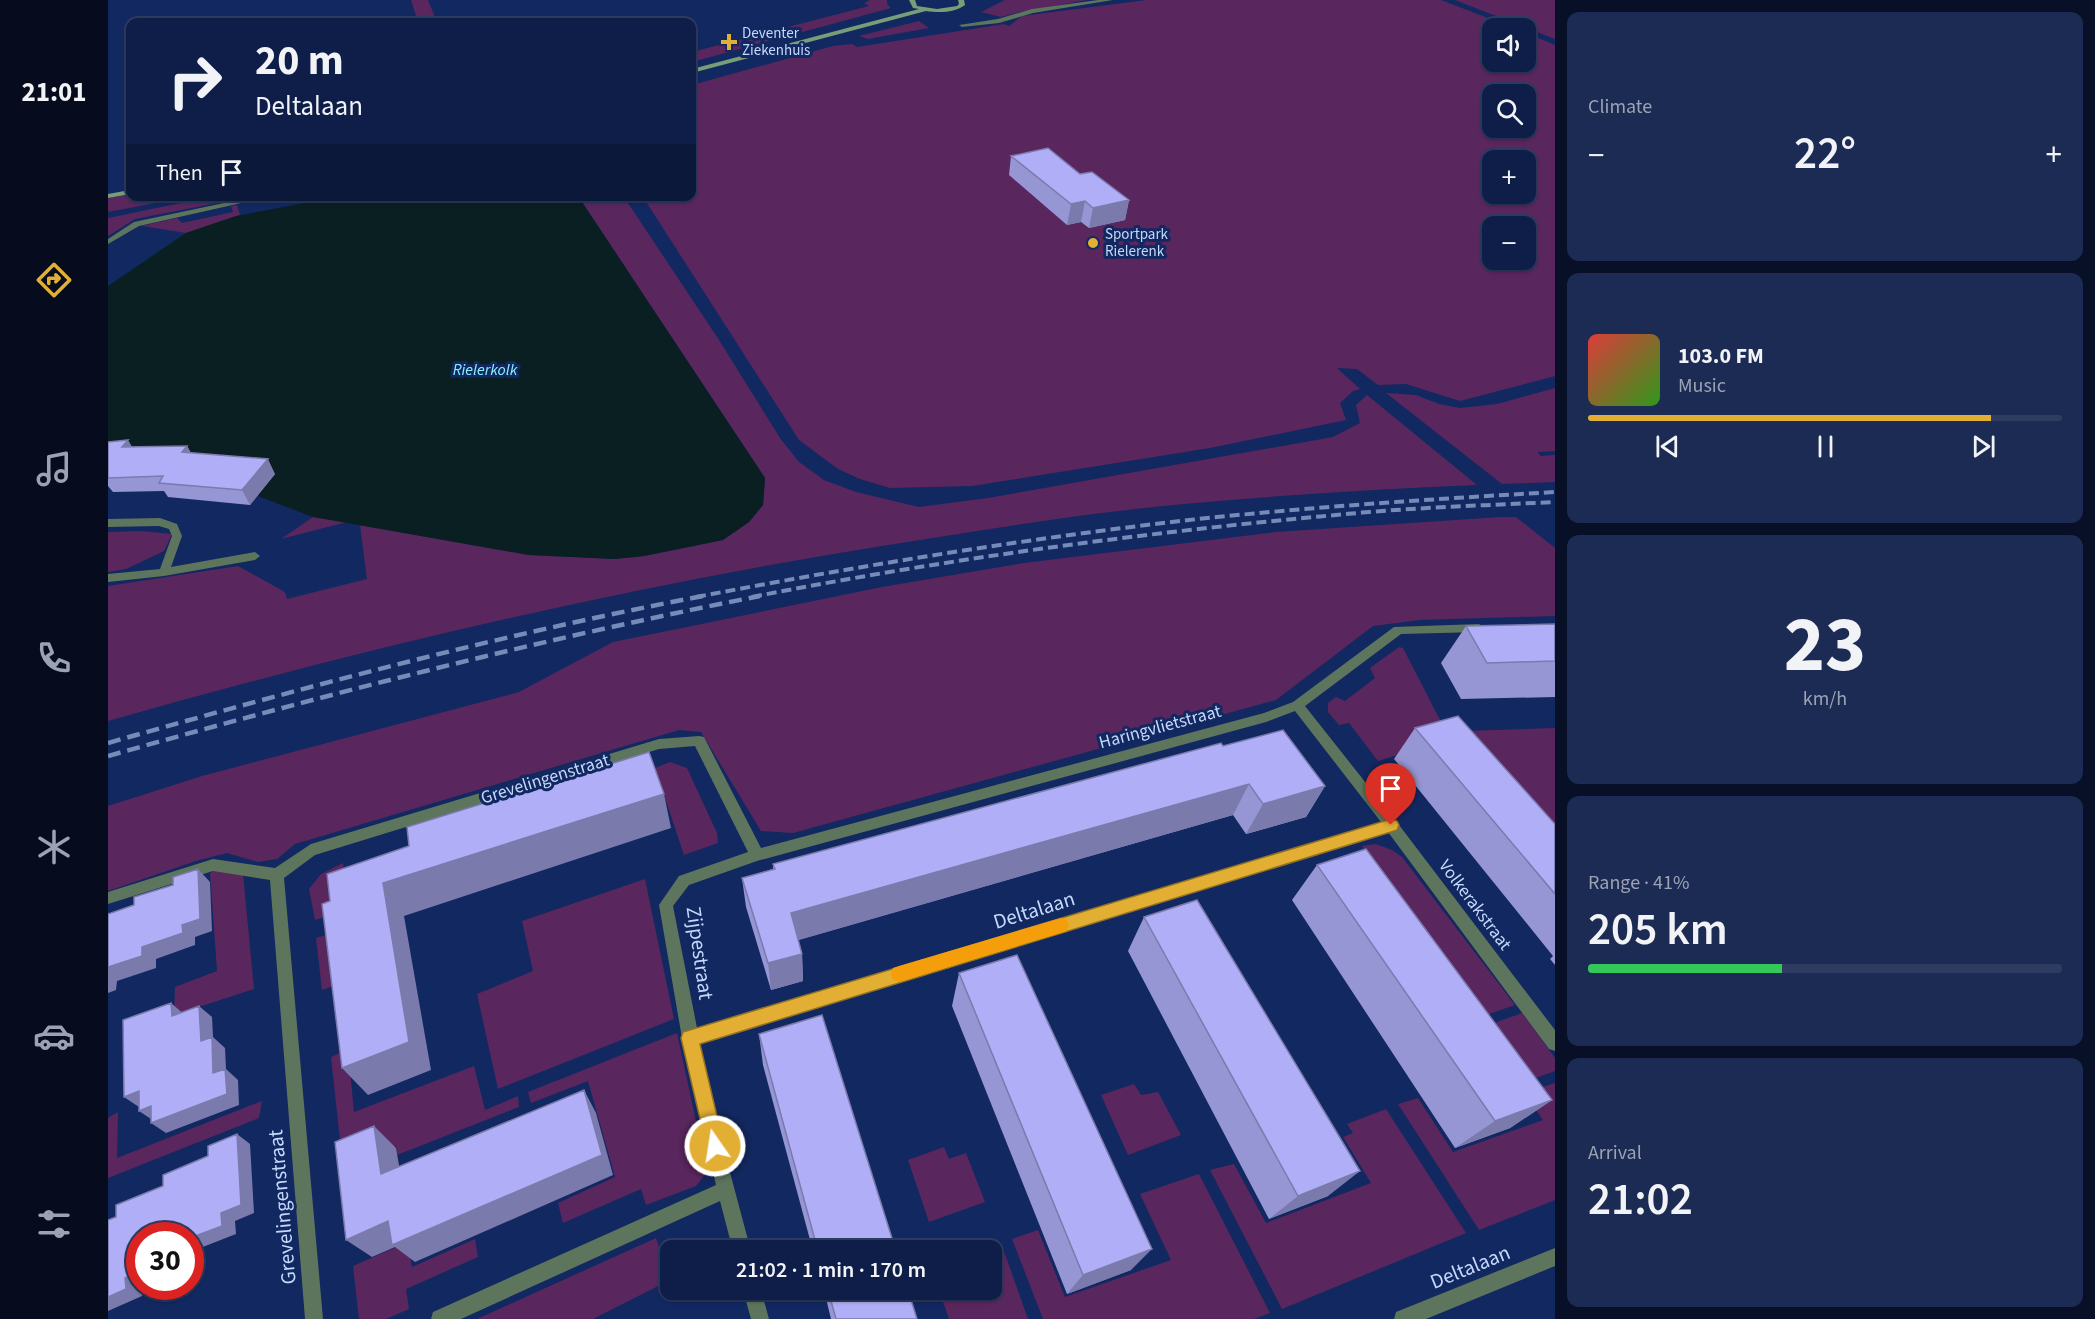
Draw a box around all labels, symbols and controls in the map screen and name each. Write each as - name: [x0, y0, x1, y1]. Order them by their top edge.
- map controls: [1482, 18, 1536, 270]
- button: sound: [1482, 18, 1536, 72]
- place label: Deventer Ziekenhuis: [742, 23, 810, 61]
- text: 20 m: [255, 31, 344, 91]
- marker: Deventer Ziekenhuis: [720, 33, 738, 51]
- icon: right: [156, 42, 234, 120]
- text: 21:01: [21, 73, 87, 112]
- button: search: [1482, 84, 1536, 138]
- text: Deltalaan: [255, 87, 363, 126]
- text: Climate: [1588, 93, 1652, 121]
- text: 22°: [1794, 122, 1856, 186]
- text: −: [1588, 132, 1604, 179]
- text: +: [2046, 132, 2062, 179]
- button: +: [1482, 150, 1536, 204]
- icon: arrive: [215, 156, 248, 189]
- text: Then: [156, 157, 203, 189]
- button: −: [1482, 216, 1536, 270]
- place label: Sportpark Rielerenk: [1105, 224, 1169, 262]
- marker: Sportpark Rielerenk: [1086, 236, 1100, 250]
- icon: directions: [33, 259, 75, 301]
- text: 103.0 FM: [1678, 340, 1764, 372]
- water label: Rielerkolk: [453, 359, 518, 381]
- text: Music: [1678, 372, 1726, 400]
- icon: previous: [1651, 430, 1684, 463]
- icon: pause: [1809, 430, 1842, 463]
- icon: next: [1967, 430, 2000, 463]
- icon: music: [33, 448, 75, 490]
- text: 23: [1784, 590, 1866, 701]
- icon: phone: [33, 637, 75, 679]
- text: km/h: [1803, 685, 1847, 713]
- street label: Haringvlietstraat: [1096, 699, 1224, 755]
- street label: Grevelingenstraat: [478, 748, 612, 810]
- pin: [1365, 763, 1416, 825]
- icon: arrive: [1374, 772, 1407, 805]
- icon: climate: [33, 826, 75, 868]
- street label: Volkerakstraat: [1433, 854, 1517, 956]
- text: Range · 41%: [1588, 869, 1689, 897]
- street label: Deltalaan: [989, 883, 1079, 937]
- text: 205 km: [1588, 898, 1728, 962]
- street label: Zijpestraat: [679, 904, 721, 1002]
- icon: car: [33, 1015, 75, 1057]
- position arrow: [683, 1114, 747, 1178]
- street label: Grevelingenstraat: [260, 1128, 304, 1286]
- text: Arrival: [1588, 1139, 1642, 1167]
- text: 21:02: [1588, 1168, 1693, 1232]
- icon: filters: [33, 1203, 75, 1245]
- speed limit sign: 30: [126, 1222, 204, 1300]
- street label: Deltalaan: [1425, 1237, 1515, 1297]
- text: 21:02 · 1 min · 170 m: [736, 1254, 926, 1286]

